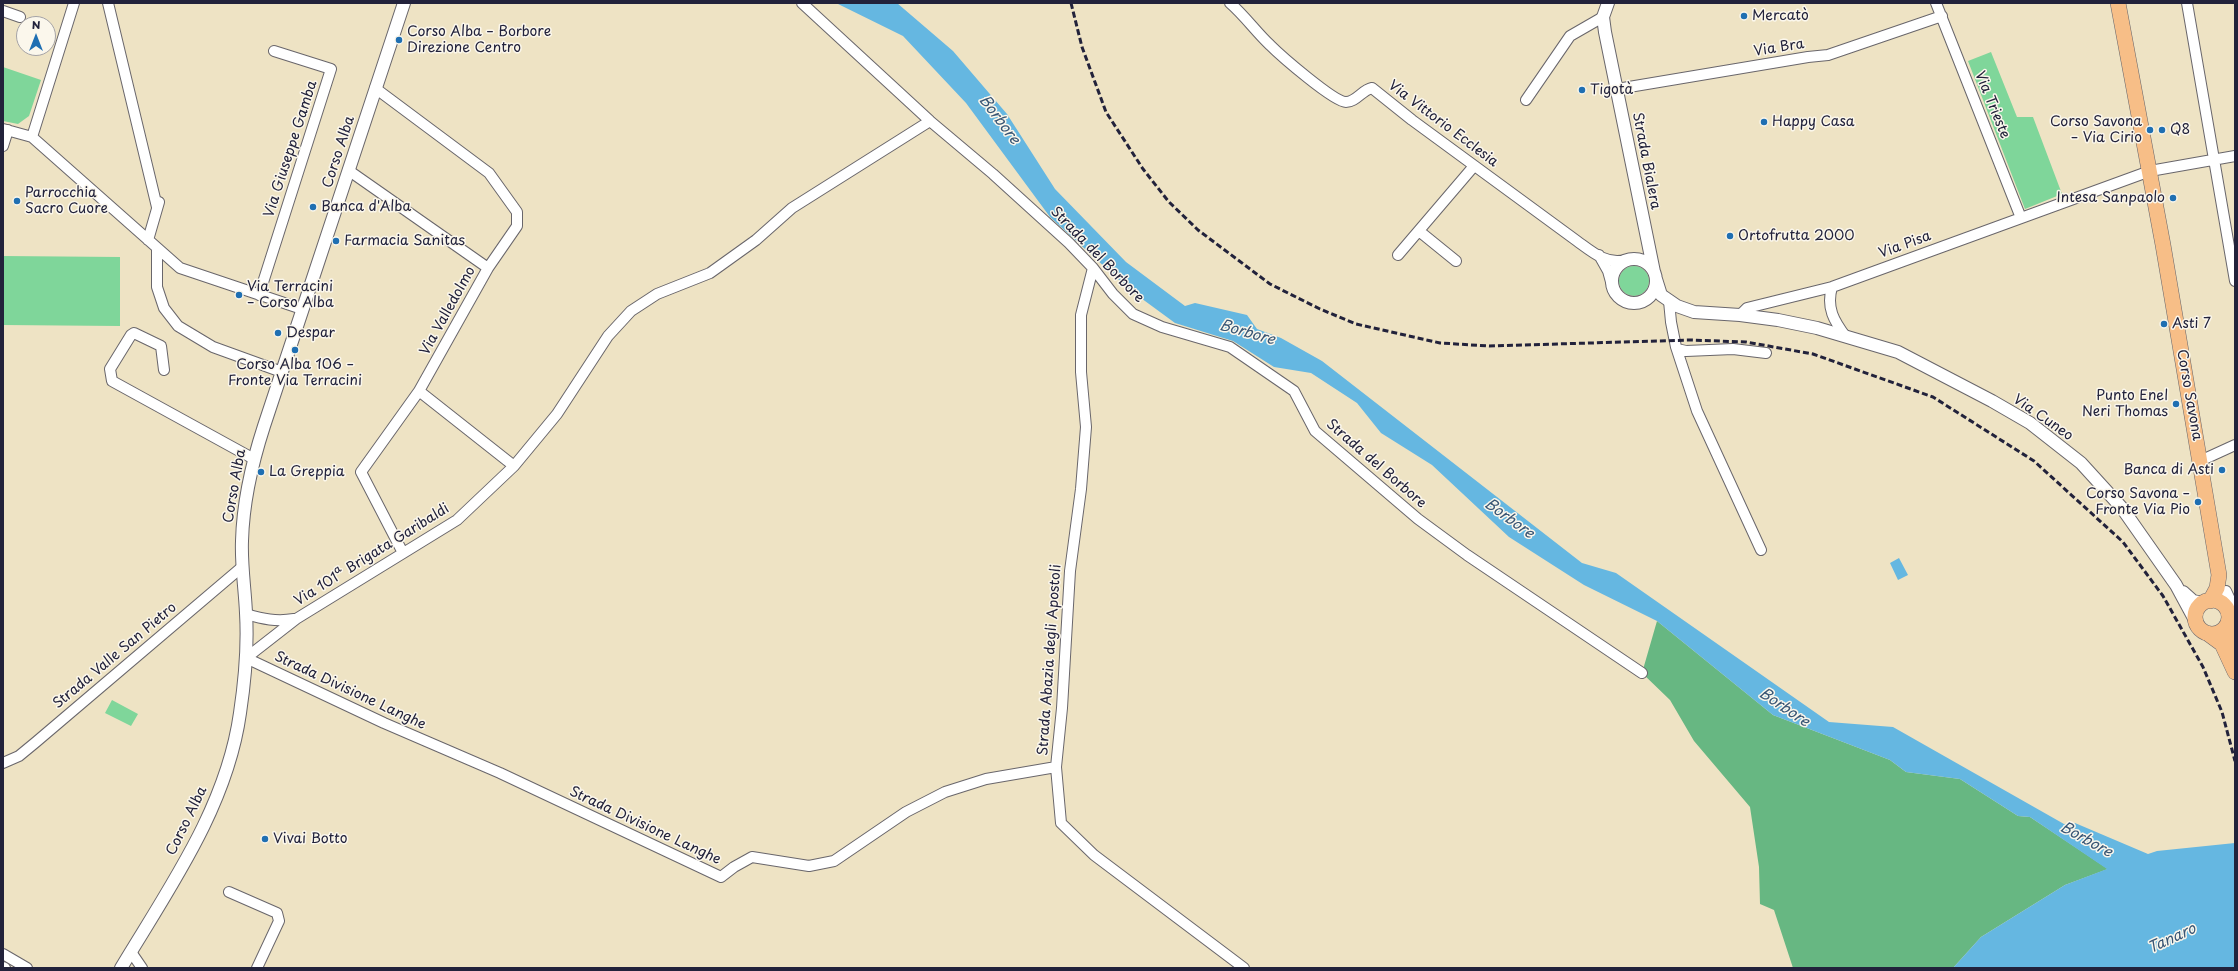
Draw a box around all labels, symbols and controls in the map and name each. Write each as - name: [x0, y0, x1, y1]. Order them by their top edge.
- place label: Mercatò: [1752, 8, 1809, 24]
- marker: Mercatò: [1739, 11, 1749, 21]
- north arrow: [16, 16, 56, 56]
- text: N: [32, 16, 40, 33]
- place label: Corso Alba – Borbore Direzione Centro: [407, 24, 551, 56]
- marker: Corso Alba – Borbore Direzione Centro: [394, 35, 404, 45]
- street label: Via Bra: [1753, 36, 1805, 60]
- street label: Via Trieste: [1971, 69, 2013, 141]
- street label: Via Vittorio Ecclesia: [1385, 77, 1501, 171]
- street label: Via Giuseppe Gamba: [261, 78, 321, 220]
- place label: Tigotà: [1590, 82, 1633, 98]
- marker: Tigotà: [1577, 85, 1587, 95]
- water label: Borbore: [975, 92, 1023, 148]
- street label: Strada Bialera: [1628, 111, 1664, 211]
- street label: Corso Alba: [319, 114, 359, 190]
- place label: Happy Casa: [1772, 114, 1855, 130]
- place label: Corso Savona – Via Cirio: [2050, 114, 2142, 146]
- marker: Happy Casa: [1759, 117, 1769, 127]
- place label: Q8: [2170, 122, 2190, 138]
- marker: Corso Savona – Via Cirio: [2145, 125, 2155, 135]
- marker: Q8: [2157, 125, 2167, 135]
- place label: Parrocchia Sacro Cuore: [25, 185, 108, 218]
- place label: Intesa Sanpaolo: [2057, 190, 2165, 206]
- marker: Intesa Sanpaolo: [2168, 193, 2178, 203]
- marker: Parrocchia Sacro Cuore: [12, 196, 22, 206]
- place label: Banca d'Alba: [321, 199, 411, 215]
- marker: Banca d'Alba: [308, 202, 318, 212]
- street label: Strada del Borbore: [1047, 203, 1147, 307]
- place label: Ortofrutta 2000: [1738, 228, 1854, 244]
- street label: Via Pisa: [1877, 228, 1933, 262]
- marker: Ortofrutta 2000: [1725, 231, 1735, 241]
- place label: Farmacia Sanitas: [344, 233, 465, 249]
- marker: Farmacia Sanitas: [331, 236, 341, 246]
- street label: Via Valledolmo: [417, 264, 479, 358]
- place label: Via Terracini – Corso Alba: [247, 279, 334, 312]
- marker: Via Terracini – Corso Alba: [234, 290, 244, 300]
- place label: Asti 7: [2172, 316, 2211, 332]
- water label: Borbore: [1217, 317, 1277, 349]
- marker: Asti 7: [2159, 319, 2169, 329]
- place label: Despar: [286, 325, 335, 341]
- marker: Despar: [273, 328, 283, 338]
- marker: Corso Alba 106 – Fronte Via Terracini: [290, 345, 300, 355]
- street label: Corso Savona: [2173, 348, 2205, 442]
- place label: Corso Alba 106 – Fronte Via Terracini: [228, 357, 362, 390]
- place label: Punto Enel Neri Thomas: [2082, 388, 2168, 420]
- street label: Via Cuneo: [2010, 391, 2076, 445]
- marker: Punto Enel Neri Thomas: [2171, 399, 2181, 409]
- street label: Strada del Borbore: [1323, 416, 1429, 512]
- street label: Corso Alba: [220, 448, 250, 524]
- place label: Banca di Asti: [2123, 462, 2214, 478]
- place label: La Greppia: [269, 464, 345, 480]
- marker: Banca di Asti: [2217, 465, 2227, 475]
- marker: La Greppia: [256, 467, 266, 477]
- place label: Corso Savona – Fronte Via Pio: [2086, 486, 2190, 518]
- water label: Borbore: [1481, 495, 1537, 543]
- marker: Corso Savona – Fronte Via Pio: [2193, 497, 2203, 507]
- street label: Via 101ª Brigata Garibaldi: [292, 500, 452, 610]
- street label: Strada Abazia degli Apostoli: [1035, 564, 1065, 756]
- street label: Strada Valle San Pietro: [50, 599, 180, 713]
- street label: Strada Divisione Langhe: [272, 648, 428, 734]
- water label: Borbore: [1755, 685, 1813, 731]
- street label: Strada Divisione Langhe: [567, 783, 723, 869]
- street label: Corso Alba: [163, 784, 211, 858]
- water label: Borbore: [2057, 818, 2115, 862]
- place label: Vivai Botto: [273, 831, 348, 847]
- marker: Vivai Botto: [260, 834, 270, 844]
- water label: Tanaro: [2145, 920, 2199, 958]

